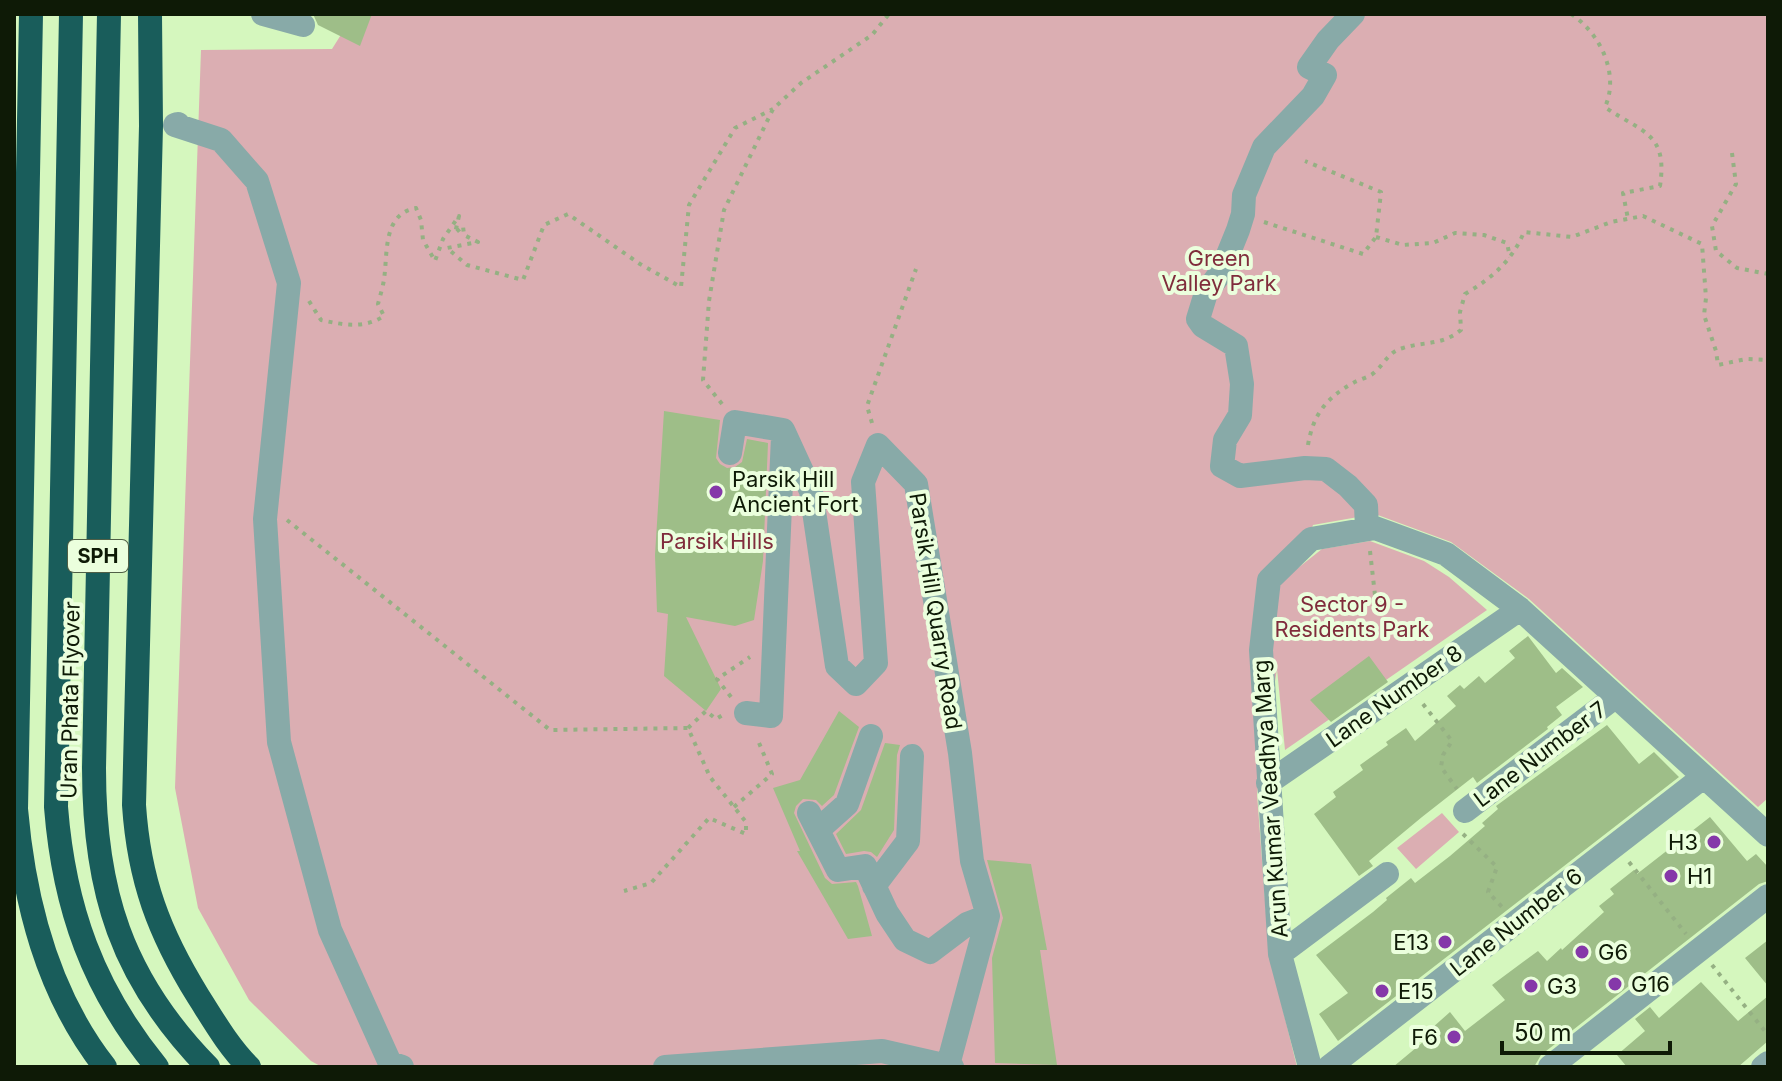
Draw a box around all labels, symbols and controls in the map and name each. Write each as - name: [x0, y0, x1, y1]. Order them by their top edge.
- park label: Green Valley Park: [1161, 245, 1277, 296]
- place label: Parsik Hill Ancient Fort: [732, 466, 858, 517]
- marker: Parsik Hill Ancient Fort: [707, 483, 725, 501]
- street label: Parsik Hill Quarry Road: [904, 491, 968, 731]
- park label: Parsik Hills: [660, 528, 774, 554]
- road number: SPH: [68, 540, 128, 572]
- park label: Sector 9 - Residents Park: [1275, 591, 1429, 642]
- street label: Uran Phata Flyover: [55, 601, 85, 799]
- street label: Lane Number 8: [1321, 639, 1467, 753]
- street label: Arun Kumar Veadhya Marg: [1247, 659, 1293, 939]
- street label: Lane Number 7: [1469, 696, 1611, 812]
- place label: H3: [1668, 829, 1698, 855]
- marker: H3: [1705, 833, 1723, 851]
- street label: Lane Number 6: [1445, 862, 1587, 982]
- place label: H1: [1687, 863, 1712, 889]
- marker: H1: [1662, 867, 1680, 885]
- place label: E13: [1393, 929, 1429, 955]
- marker: E13: [1436, 933, 1454, 951]
- place label: G6: [1598, 939, 1628, 965]
- marker: G6: [1573, 943, 1591, 961]
- place label: G16: [1631, 971, 1670, 997]
- place label: G3: [1547, 973, 1577, 999]
- marker: G16: [1606, 975, 1624, 993]
- marker: G3: [1522, 977, 1540, 995]
- place label: E15: [1398, 978, 1434, 1004]
- marker: E15: [1373, 982, 1391, 1000]
- scale bar: [1502, 1005, 1670, 1055]
- text: 50 m: [1514, 1018, 1572, 1047]
- place label: F6: [1411, 1024, 1438, 1050]
- marker: F6: [1445, 1028, 1463, 1046]

